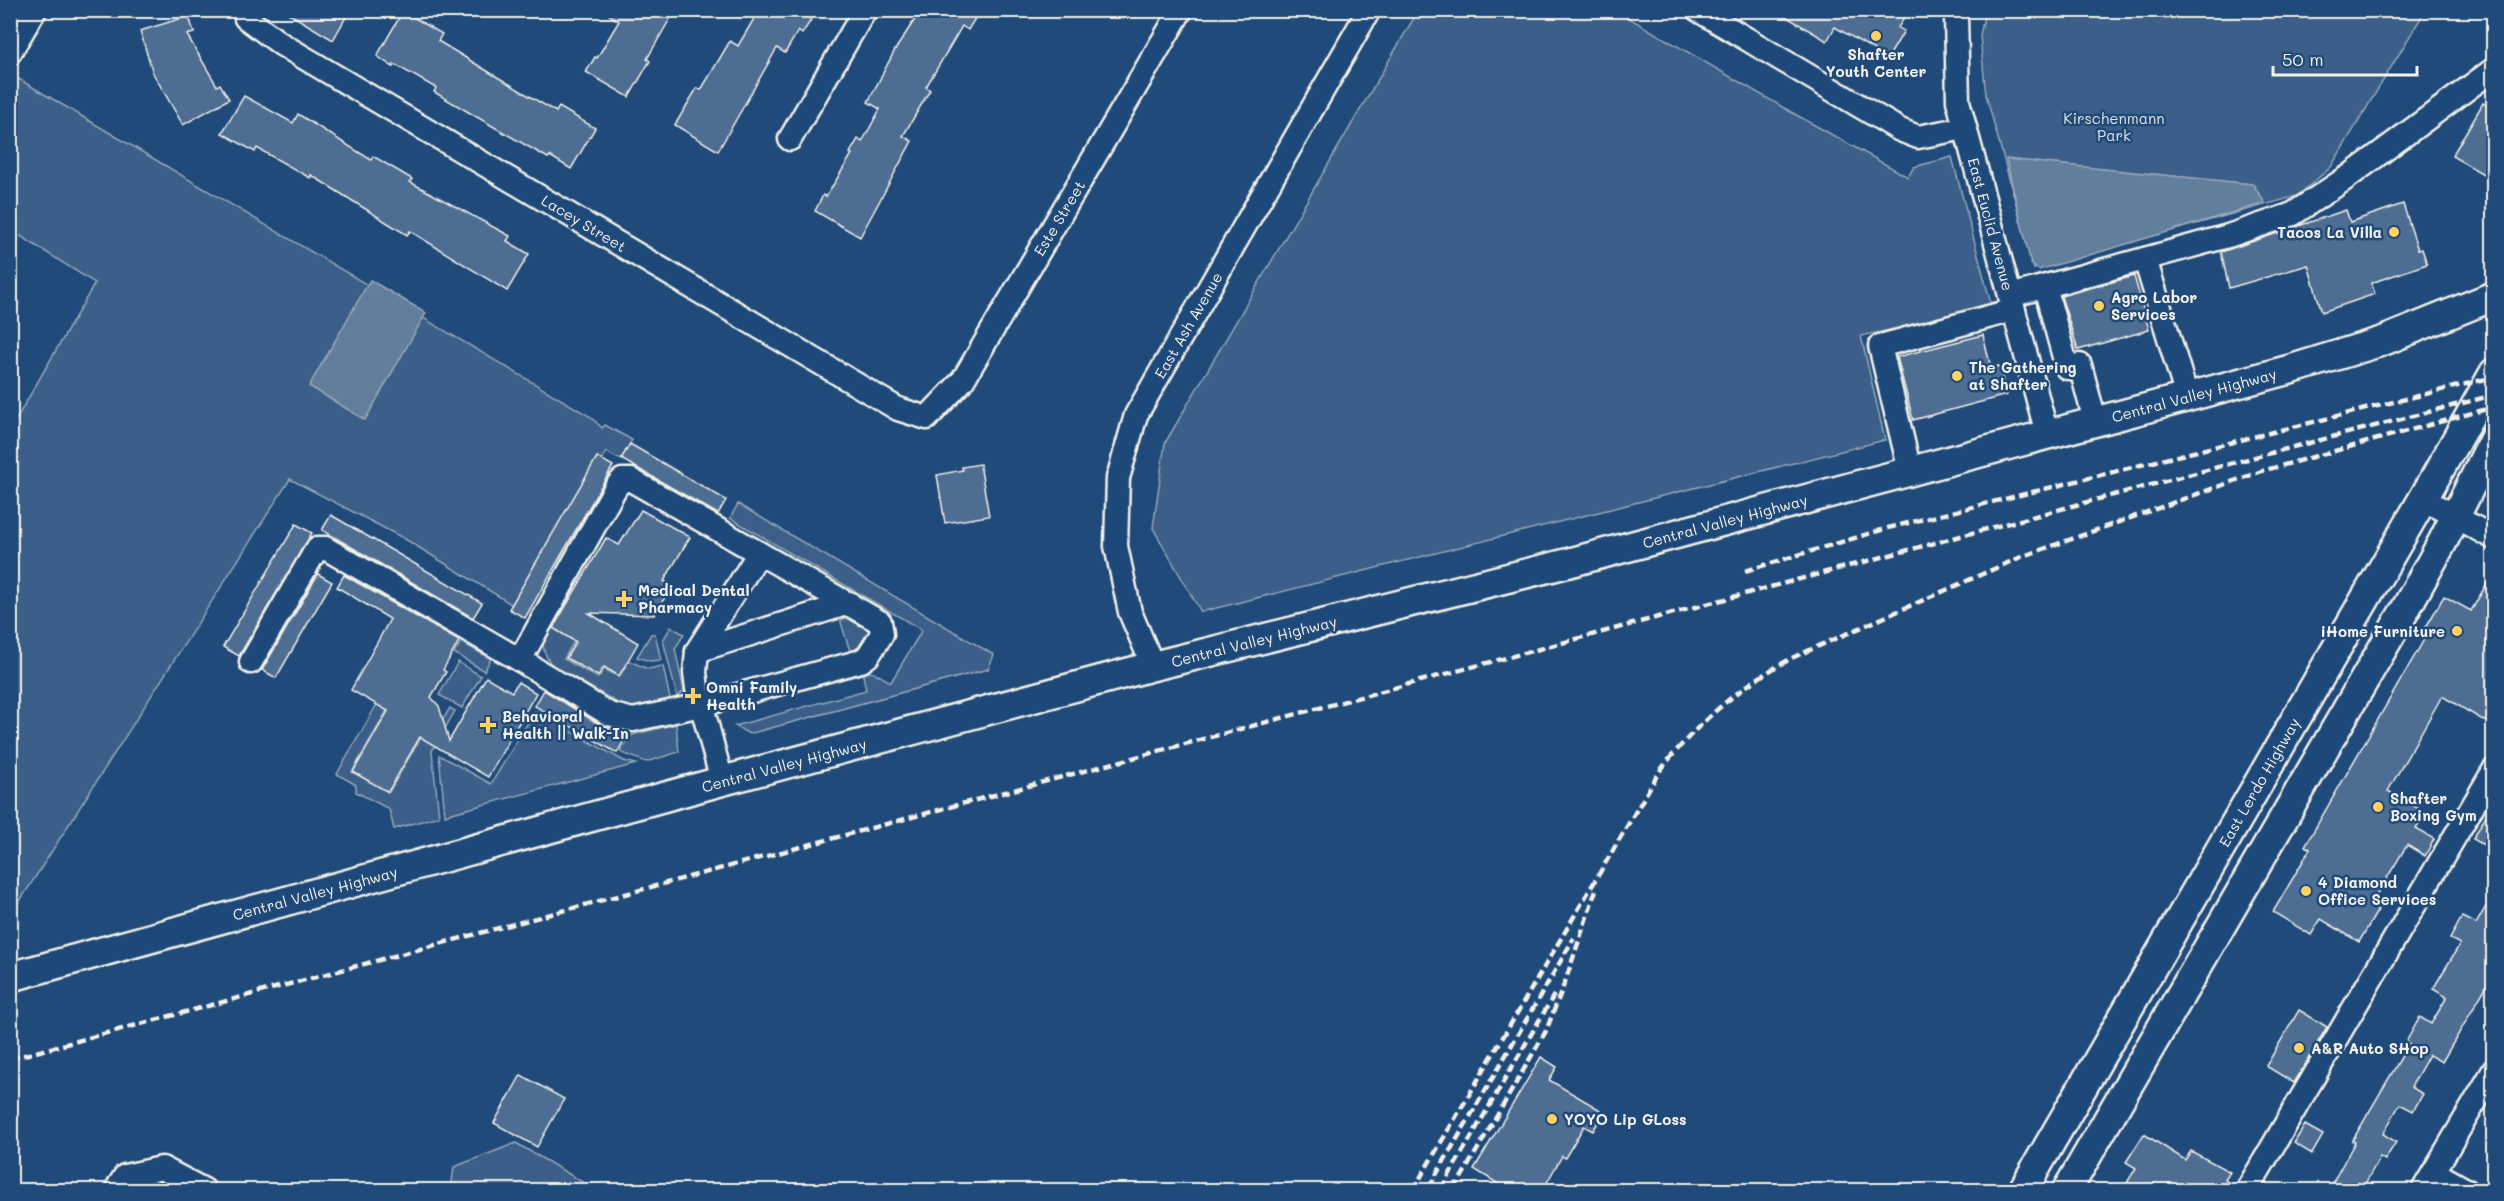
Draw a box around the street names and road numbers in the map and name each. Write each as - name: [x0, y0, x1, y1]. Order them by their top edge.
- street label: East Euclid Avenue: [1964, 155, 2018, 293]
- street label: Este Street: [1029, 177, 1089, 259]
- street label: Lacey Street: [538, 190, 630, 256]
- street label: East Ash Avenue: [1149, 268, 1227, 382]
- street label: Central Valley Highway: [2109, 363, 2279, 427]
- street label: Central Valley Highway: [1640, 489, 1810, 553]
- street label: Central Valley Highway: [1169, 611, 1339, 671]
- street label: East Lerdo Highway: [2214, 714, 2304, 850]
- street label: Central Valley Highway: [699, 733, 869, 797]
- street label: Central Valley Highway: [230, 861, 400, 925]

